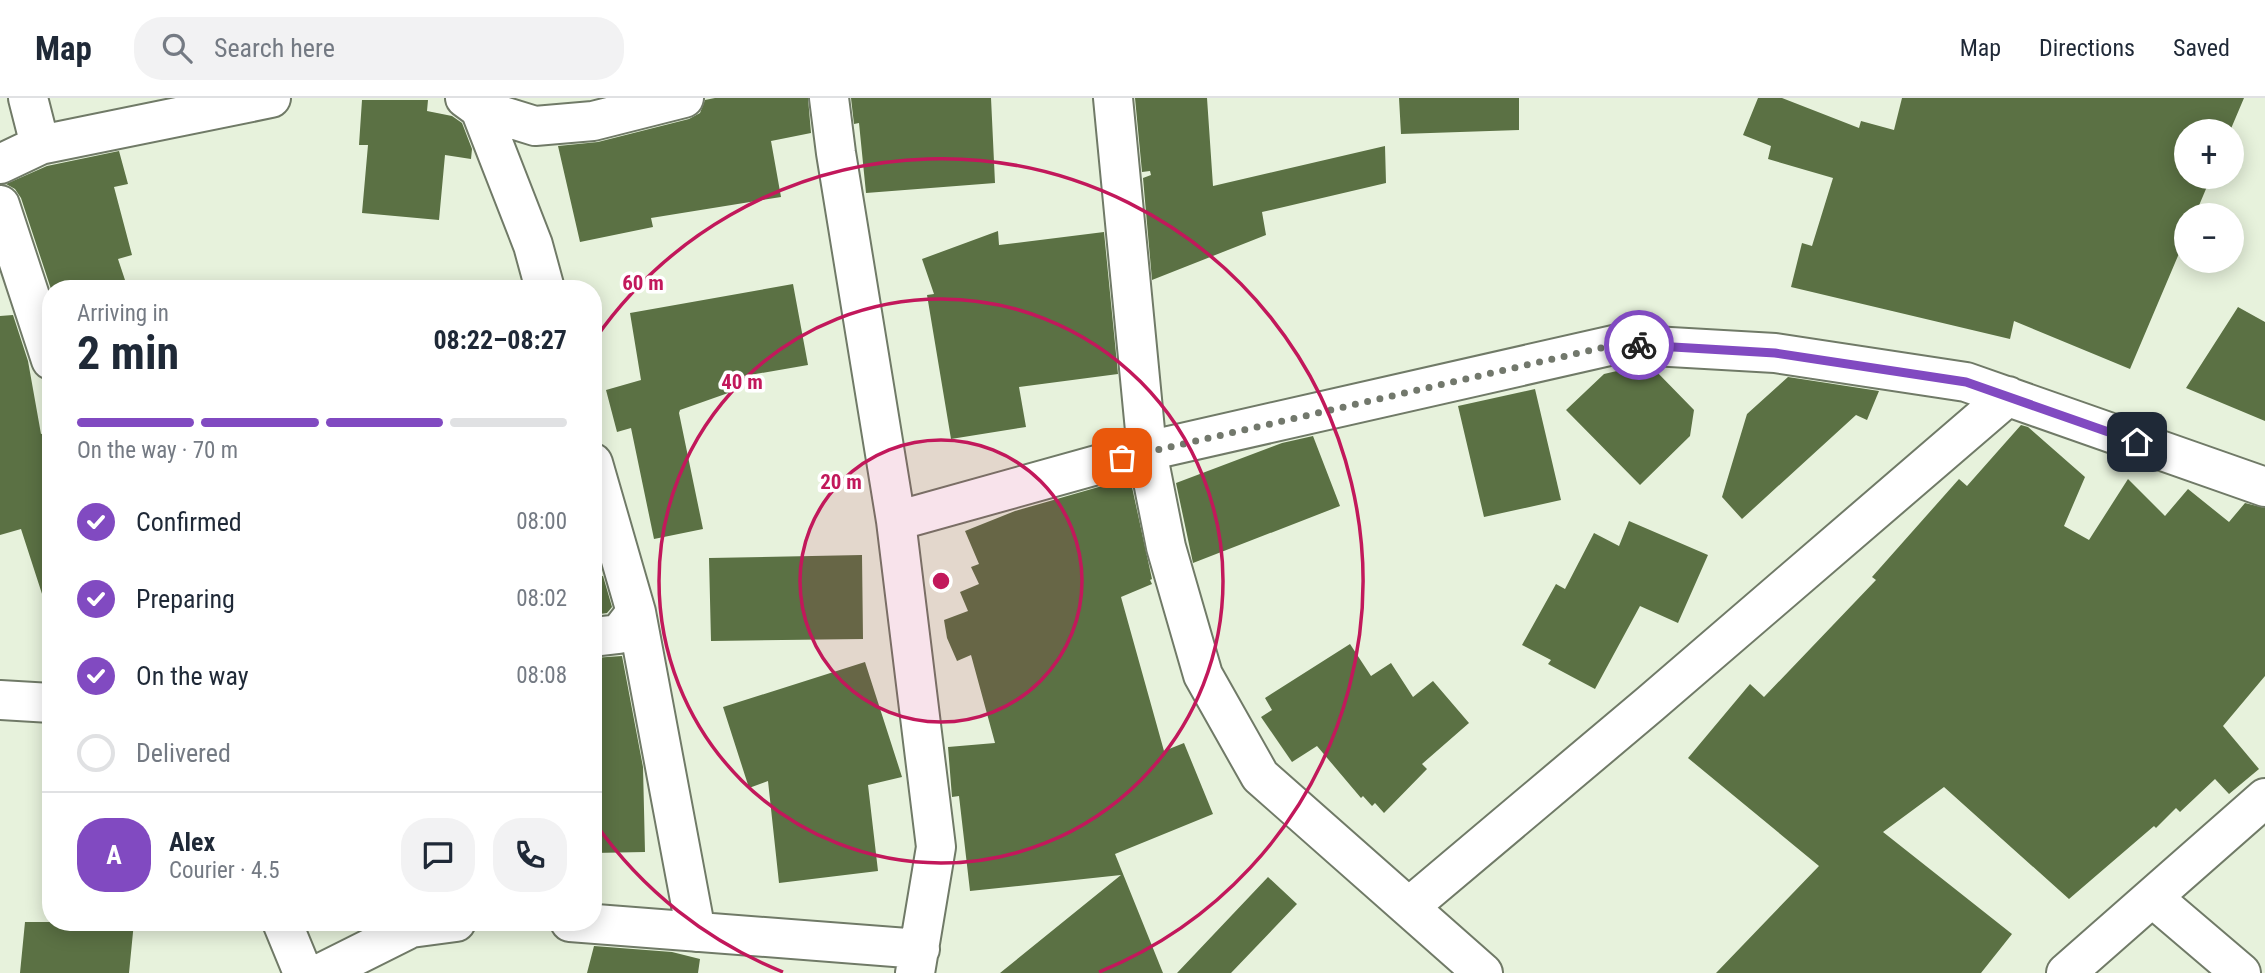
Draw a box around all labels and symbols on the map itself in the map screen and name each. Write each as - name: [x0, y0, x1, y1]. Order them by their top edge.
- text: 60 m: [622, 271, 664, 295]
- courier: [1604, 310, 1674, 380]
- text: 40 m: [721, 370, 763, 394]
- pin: [2107, 412, 2167, 472]
- pin: [1092, 428, 1152, 488]
- text: 20 m: [820, 470, 862, 494]
- centre of rings: [929, 569, 953, 593]

